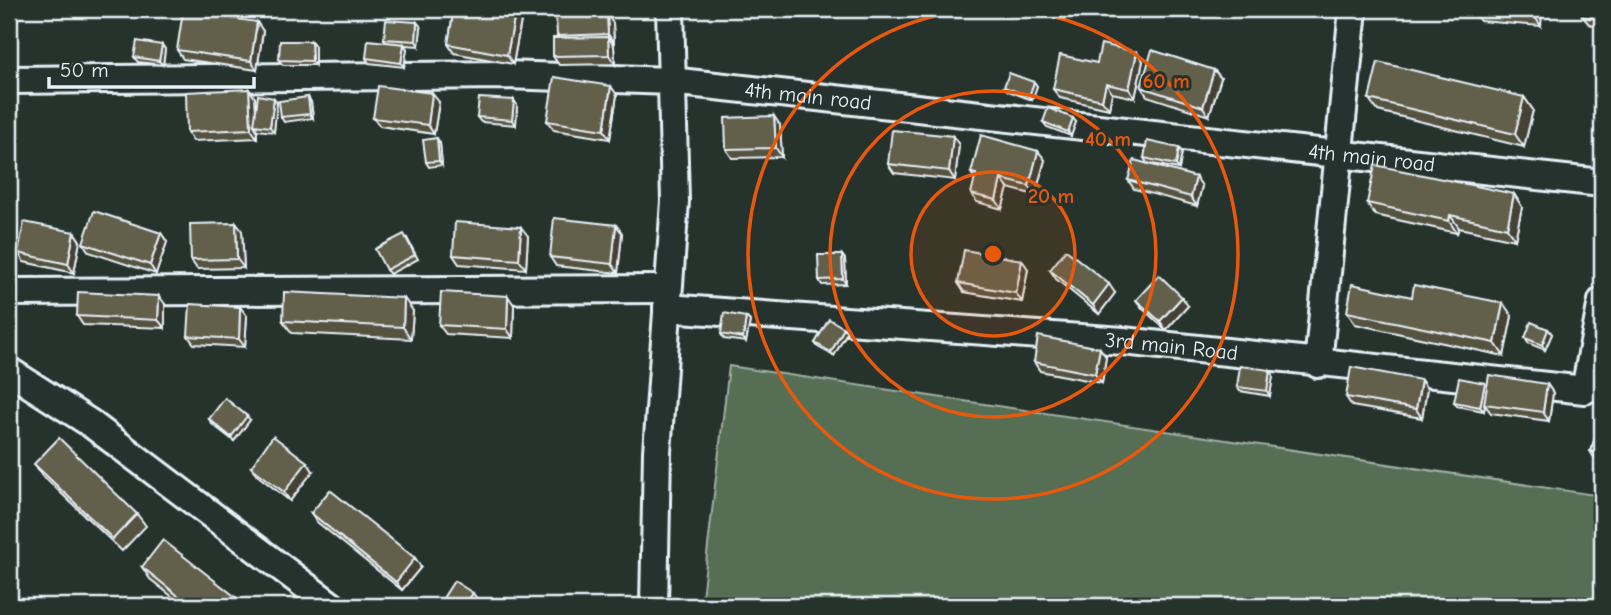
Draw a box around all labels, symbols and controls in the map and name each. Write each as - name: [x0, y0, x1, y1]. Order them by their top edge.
- scale bar: [49, 46, 254, 90]
- text: 50 m: [60, 58, 109, 82]
- text: 60 m: [1142, 69, 1190, 93]
- street label: 4th main road: [744, 77, 873, 115]
- text: 40 m: [1085, 127, 1131, 151]
- street label: 4th main road: [1307, 139, 1436, 177]
- text: 20 m: [1028, 184, 1074, 208]
- centre of rings: [981, 242, 1005, 266]
- street label: 3rd main Road: [1104, 328, 1239, 365]

